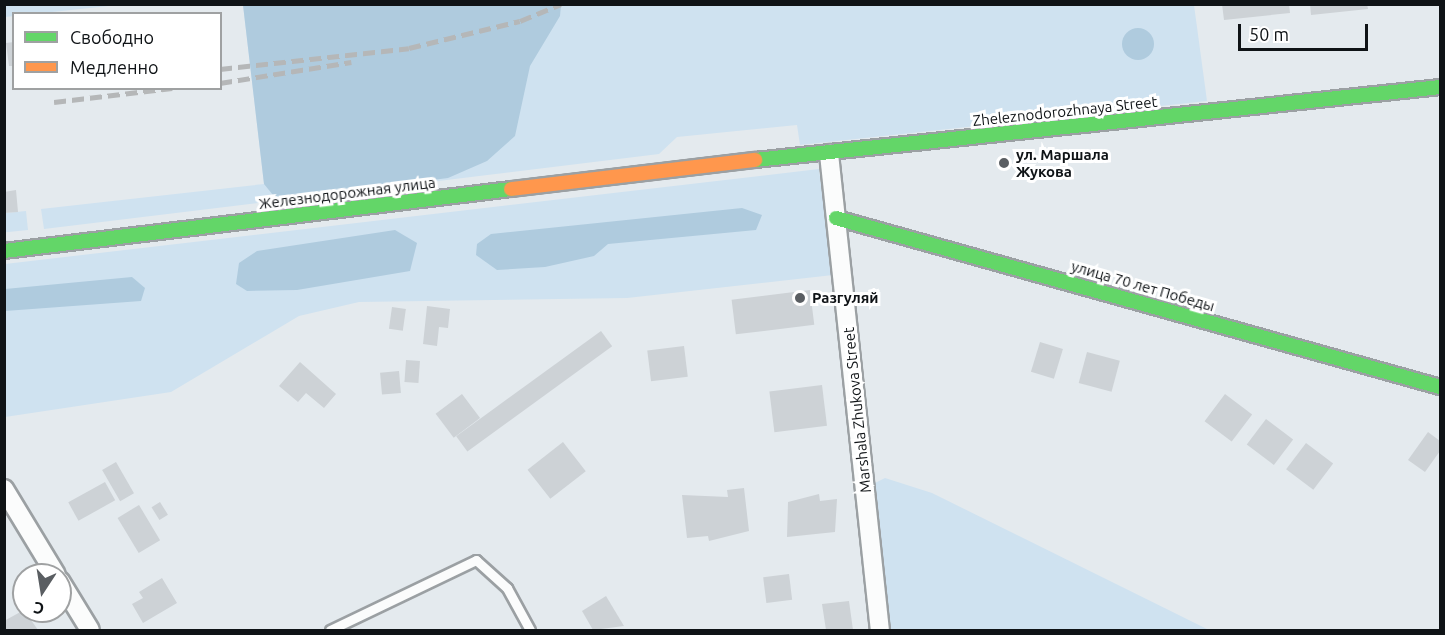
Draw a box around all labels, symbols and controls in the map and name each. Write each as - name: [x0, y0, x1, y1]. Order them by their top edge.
- legend: [12, 12, 222, 90]
- scale bar: [1241, 12, 1372, 50]
- text: 50 m: [1249, 24, 1289, 44]
- text: Свободно: [70, 27, 154, 47]
- text: Медленно: [70, 57, 159, 77]
- street label: Zheleznodorozhnaya Street: [972, 92, 1158, 130]
- place label: ул. Маршала Жукова: [1016, 145, 1109, 180]
- marker: ул. Маршала Жукова: [997, 156, 1011, 170]
- street label: Железнодорожная улица: [258, 173, 436, 213]
- street label: улица 70 лет Победы: [1069, 257, 1217, 315]
- place label: Разгуляй: [812, 289, 878, 307]
- marker: Разгуляй: [793, 291, 807, 305]
- street label: Marshala Zhukova Street: [839, 326, 875, 494]
- north arrow: [12, 563, 72, 623]
- text: С: [32, 599, 46, 619]

